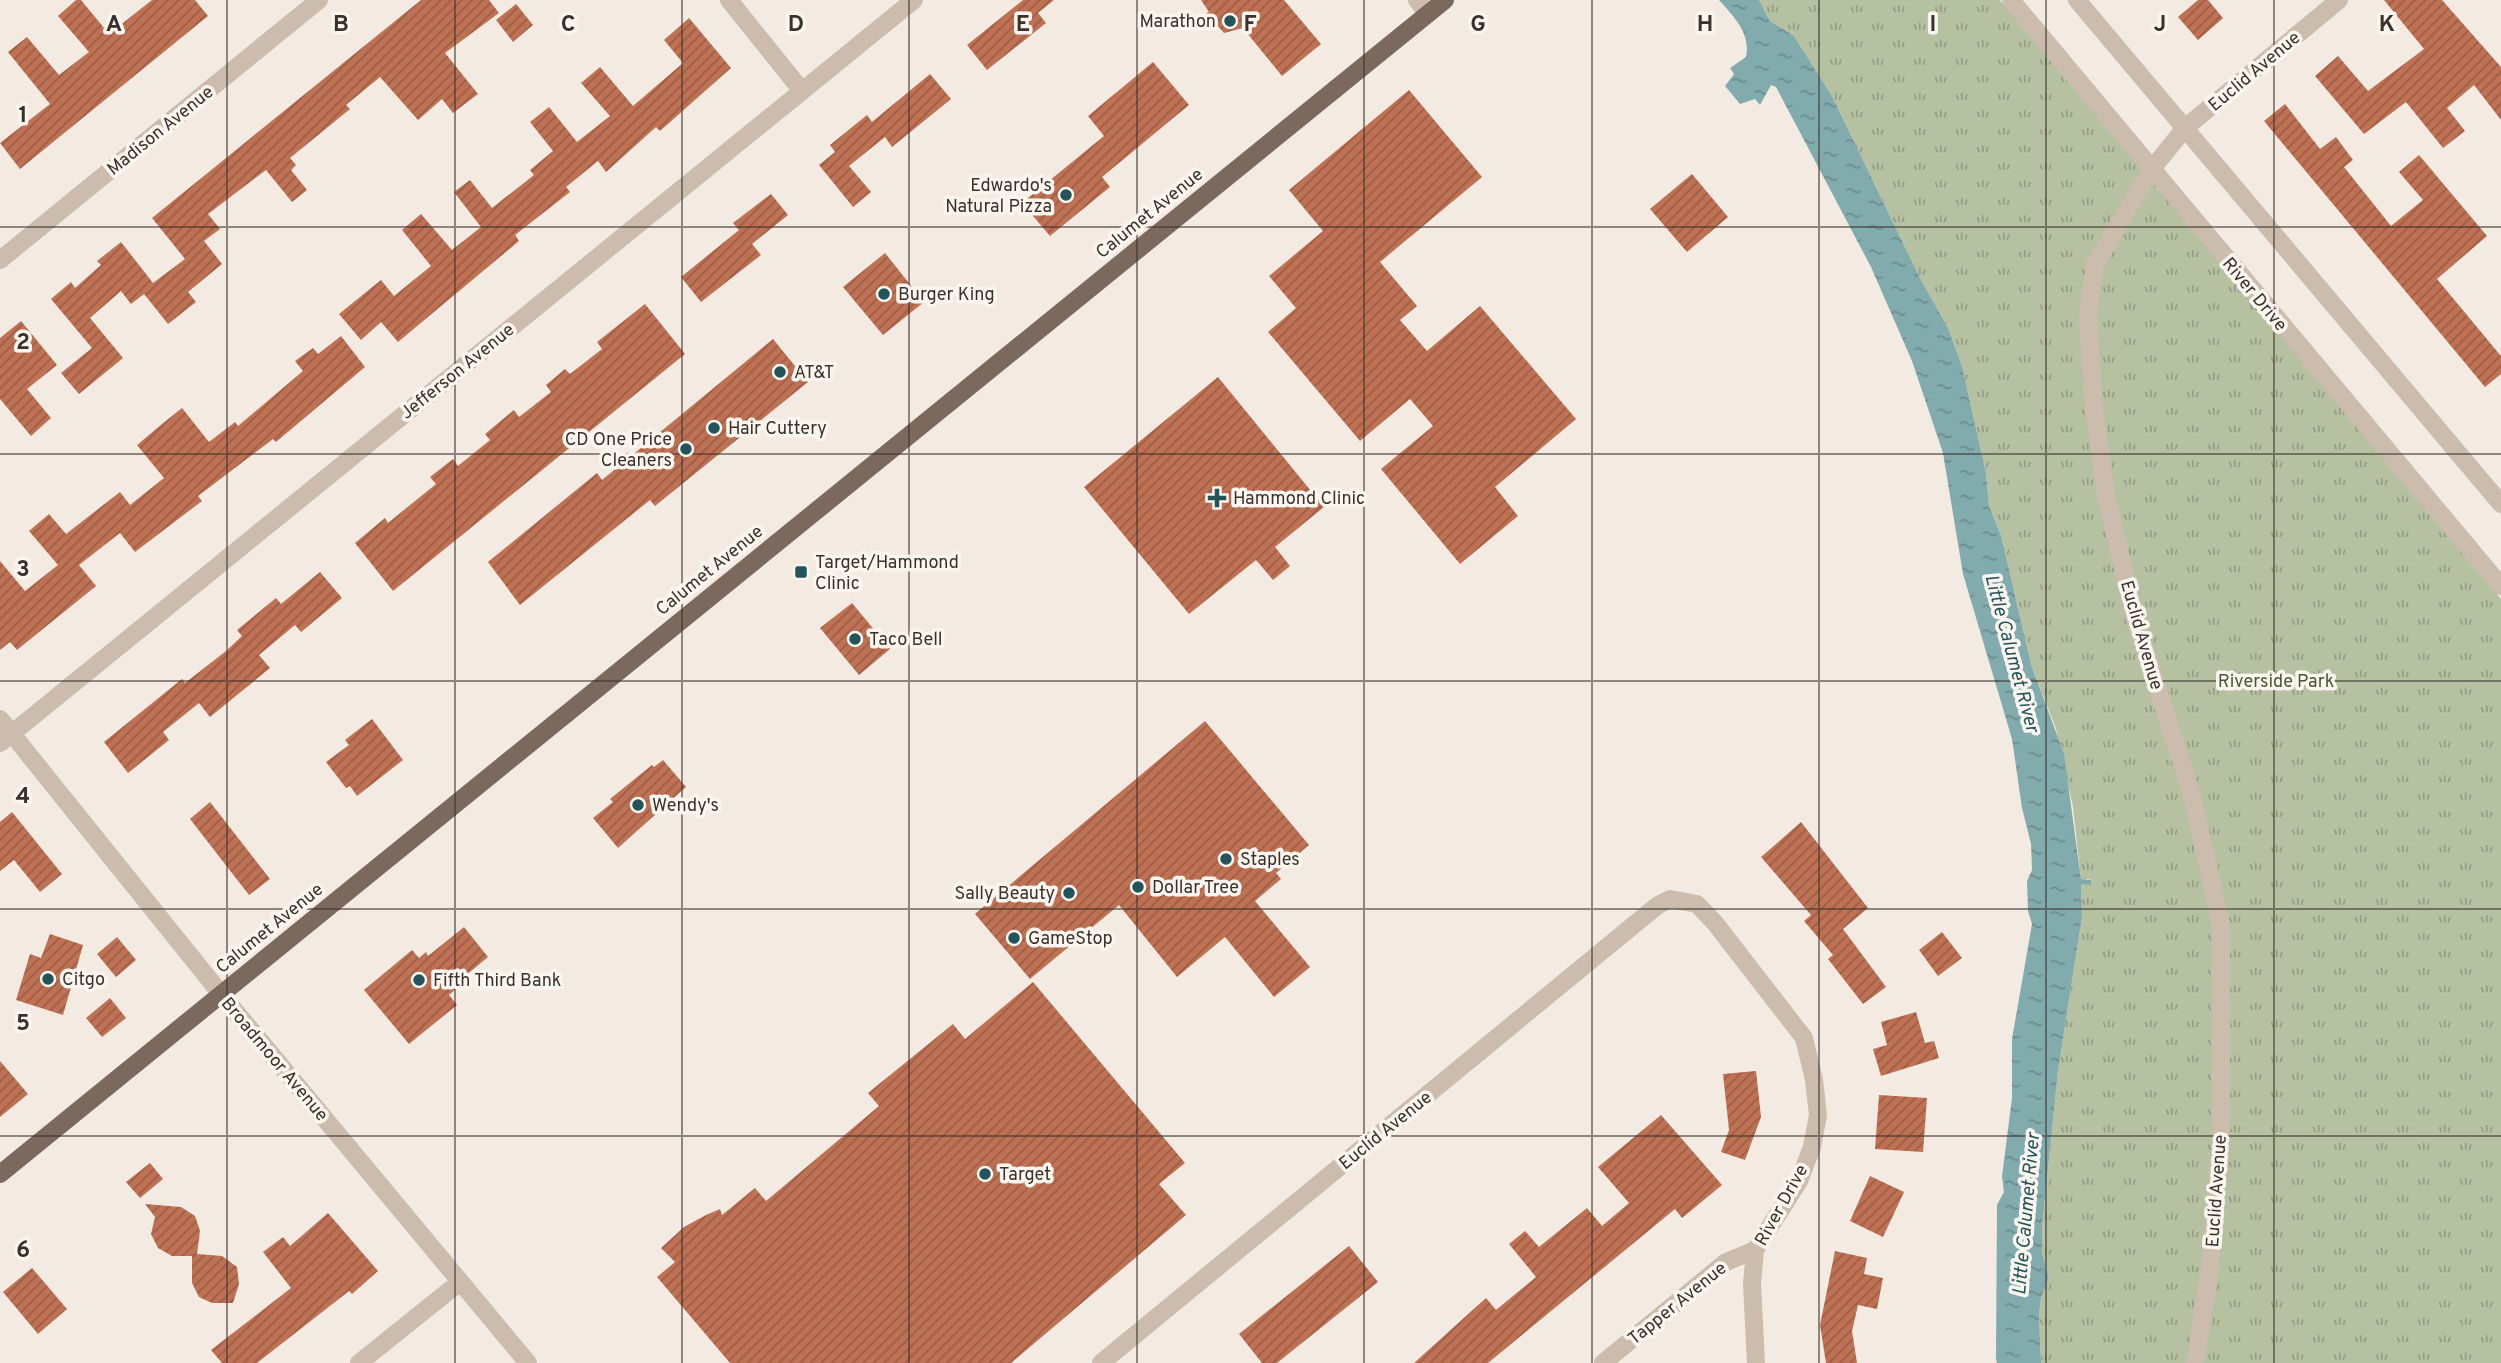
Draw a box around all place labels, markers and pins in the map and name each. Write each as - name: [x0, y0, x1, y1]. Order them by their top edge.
- place label: Marathon: [1140, 11, 1216, 34]
- marker: Marathon: [1222, 13, 1238, 29]
- place label: Edwardo's Natural Pizza: [945, 175, 1052, 219]
- marker: Edwardo's Natural Pizza: [1058, 187, 1074, 203]
- place label: Burger King: [898, 284, 995, 307]
- marker: Burger King: [876, 286, 892, 302]
- place label: AT&T: [794, 362, 834, 385]
- marker: AT&T: [772, 364, 788, 380]
- place label: Hair Cuttery: [728, 418, 827, 441]
- marker: Hair Cuttery: [706, 420, 722, 436]
- place label: CD One Price Cleaners: [565, 429, 672, 473]
- marker: CD One Price Cleaners: [678, 441, 694, 457]
- marker: Hammond Clinic: [1207, 488, 1227, 508]
- place label: Hammond Clinic: [1233, 488, 1365, 511]
- place label: Target/Hammond Clinic: [815, 552, 959, 596]
- marker: Target/Hammond Clinic: [793, 564, 809, 580]
- place label: Taco Bell: [869, 629, 943, 652]
- marker: Taco Bell: [847, 631, 863, 647]
- place label: Wendy's: [652, 795, 719, 818]
- marker: Wendy's: [630, 797, 646, 813]
- place label: Staples: [1240, 849, 1300, 872]
- marker: Staples: [1218, 851, 1234, 867]
- place label: Dollar Tree: [1152, 877, 1239, 900]
- marker: Dollar Tree: [1130, 879, 1146, 895]
- place label: Sally Beauty: [954, 883, 1055, 906]
- marker: Sally Beauty: [1061, 885, 1077, 901]
- place label: GameStop: [1028, 928, 1113, 951]
- marker: GameStop: [1006, 930, 1022, 946]
- place label: Citgo: [62, 969, 105, 992]
- place label: Fifth Third Bank: [433, 970, 561, 993]
- marker: Citgo: [40, 971, 56, 987]
- marker: Fifth Third Bank: [411, 972, 427, 988]
- place label: Target: [999, 1164, 1051, 1187]
- marker: Target: [977, 1166, 993, 1182]

